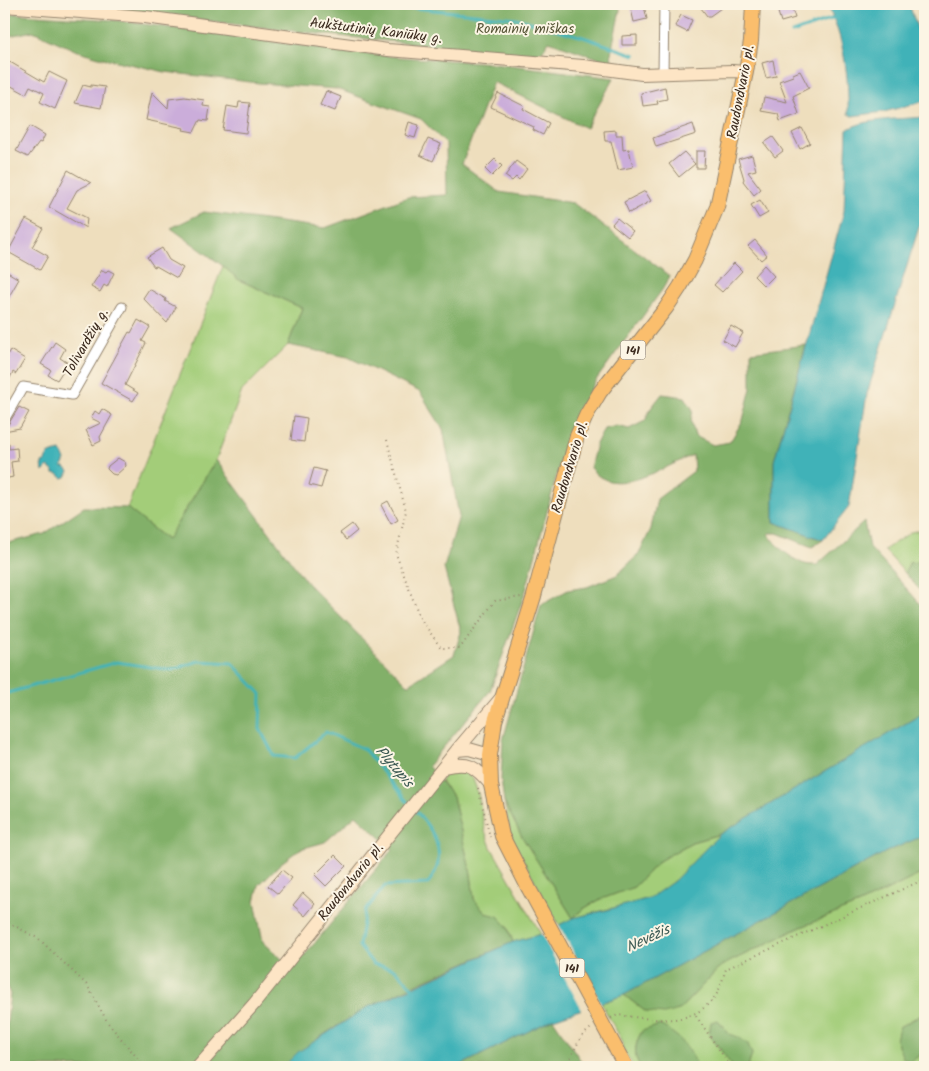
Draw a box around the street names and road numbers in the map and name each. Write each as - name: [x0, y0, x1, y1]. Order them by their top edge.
- street label: Aukštutinių Kaniūkų g.: [309, 12, 443, 50]
- street label: Raudondvario pl.: [721, 43, 761, 141]
- street label: Tolivardžių g.: [57, 304, 115, 382]
- road number: 141: [620, 340, 646, 360]
- street label: Raudondvario pl.: [546, 418, 594, 516]
- street label: Raudondvario pl.: [313, 838, 389, 926]
- road number: 141: [560, 958, 584, 978]

